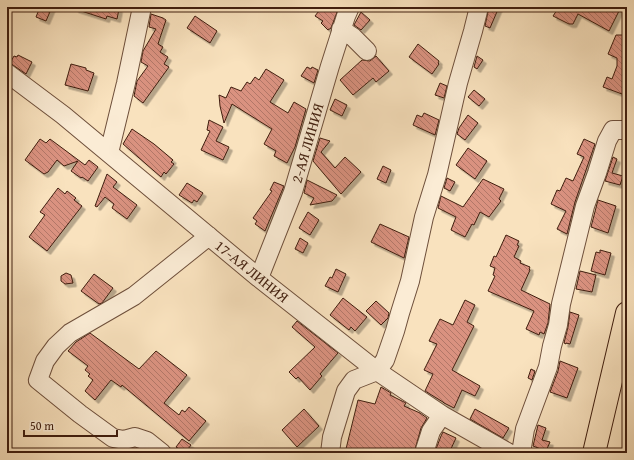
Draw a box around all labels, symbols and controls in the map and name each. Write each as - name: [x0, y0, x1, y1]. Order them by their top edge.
- street label: 2-АЯ ЛИНИЯ: [286, 100, 328, 185]
- street label: 17-АЯ ЛИНИЯ: [211, 235, 293, 307]
- scale bar: [24, 412, 117, 438]
- text: 50 m: [30, 417, 54, 434]

